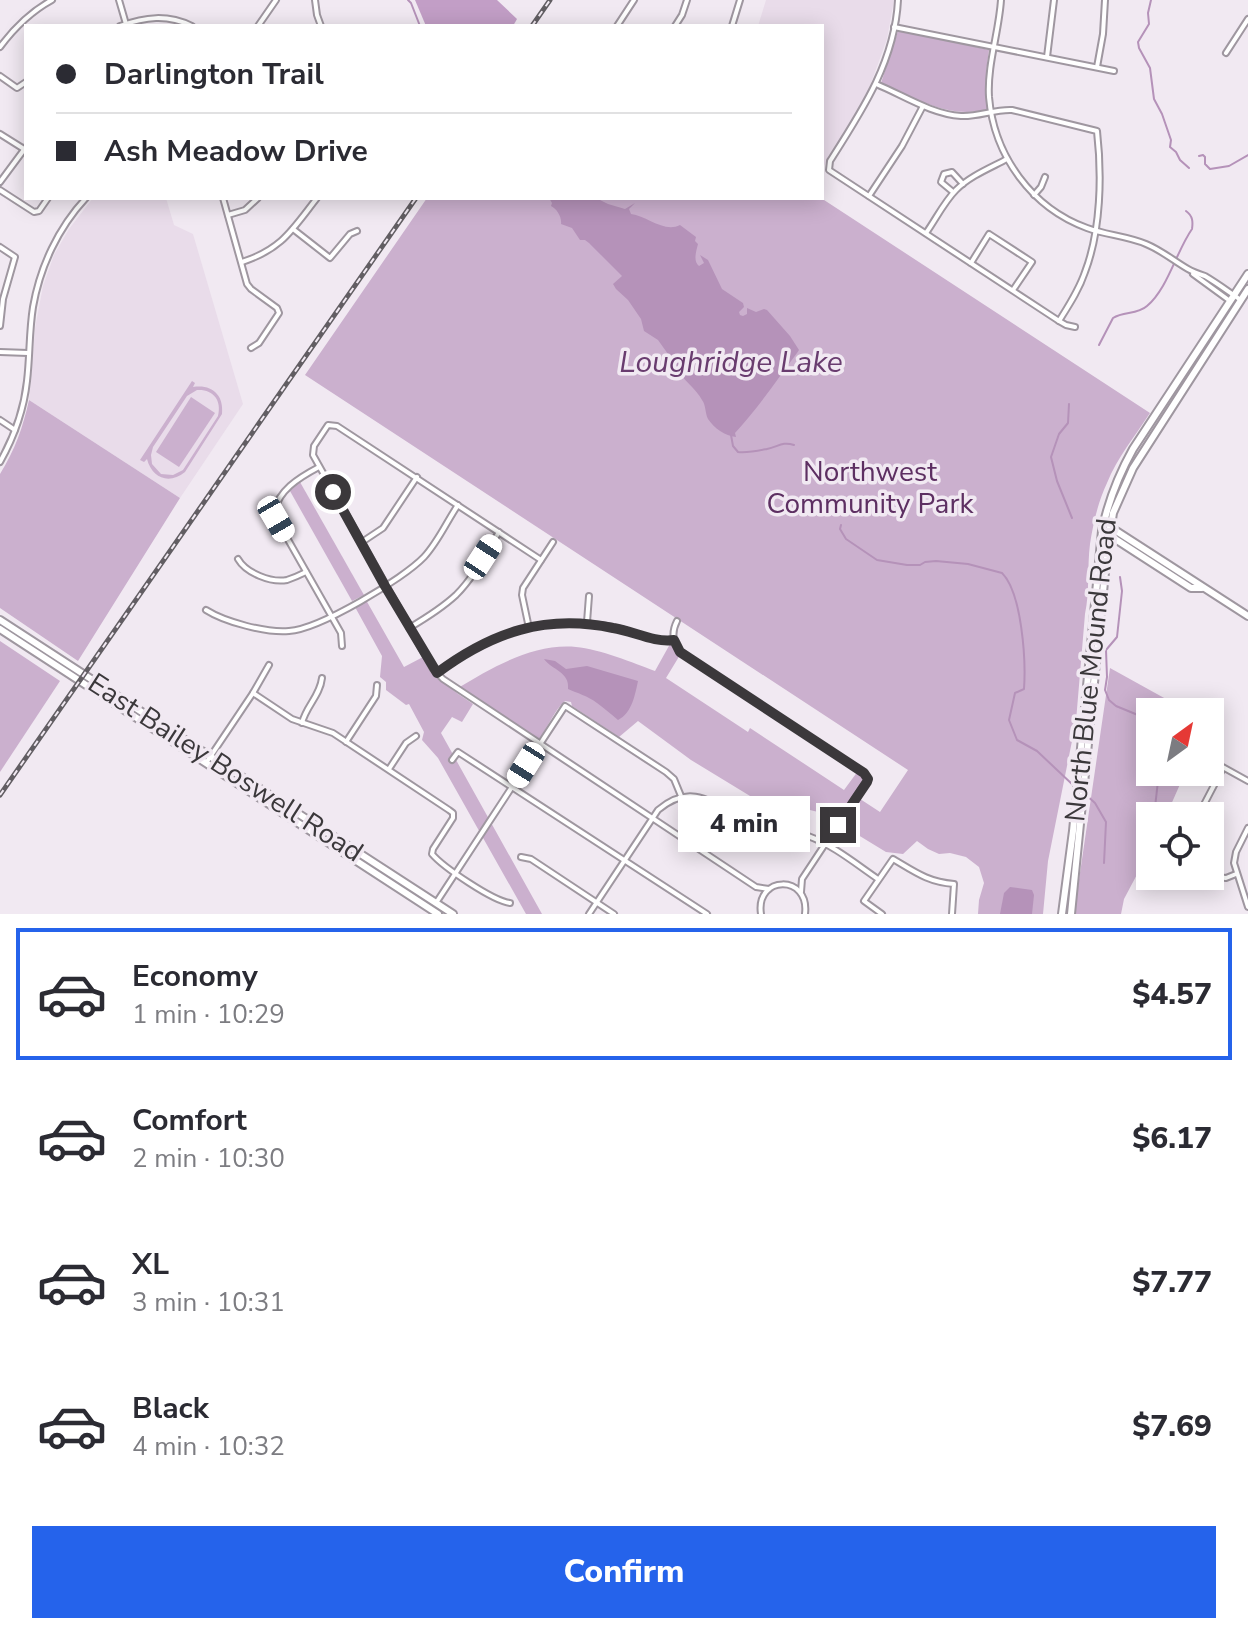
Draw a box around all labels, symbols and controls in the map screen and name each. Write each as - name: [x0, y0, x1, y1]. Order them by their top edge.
- text: Darlington Trail: [104, 54, 324, 95]
- text: Ash Meadow Drive: [104, 131, 368, 172]
- water label: Loughridge Lake: [619, 342, 843, 383]
- park label: Northwest Community Park: [767, 453, 974, 523]
- route start: [315, 474, 351, 510]
- car: [254, 492, 298, 546]
- street label: North Blue Mound Road: [1056, 517, 1126, 824]
- car: [460, 530, 506, 584]
- street label: East Bailey Boswell Road: [81, 665, 370, 871]
- north arrow: [1136, 698, 1224, 786]
- map controls: [1136, 698, 1224, 890]
- car: [503, 738, 549, 792]
- callout: 4 min: [678, 797, 810, 853]
- button: locate: [1136, 802, 1224, 890]
- text: 4 min: [710, 806, 778, 841]
- route end: [820, 807, 856, 843]
- text: Economy: [132, 956, 258, 997]
- icon: car: [36, 958, 108, 1030]
- text: $4.57: [1132, 974, 1212, 1015]
- text: 1 min · 10:29: [132, 997, 285, 1032]
- text: Comfort: [132, 1100, 247, 1141]
- icon: car: [36, 1102, 108, 1174]
- text: $6.17: [1132, 1118, 1212, 1159]
- text: 2 min · 10:30: [132, 1141, 285, 1176]
- text: XL: [132, 1244, 169, 1285]
- icon: car: [36, 1246, 108, 1318]
- text: $7.77: [1132, 1262, 1212, 1303]
- text: 3 min · 10:31: [132, 1285, 285, 1320]
- text: Black: [132, 1388, 209, 1429]
- icon: car: [36, 1390, 108, 1462]
- text: $7.69: [1132, 1406, 1212, 1447]
- text: 4 min · 10:32: [132, 1429, 285, 1464]
- button: Confirm: [32, 1526, 1216, 1618]

